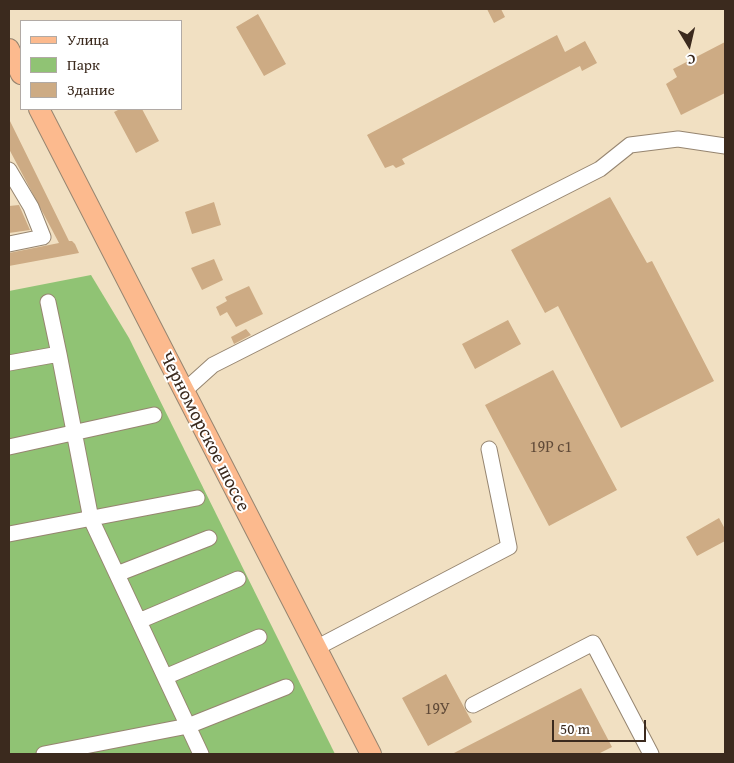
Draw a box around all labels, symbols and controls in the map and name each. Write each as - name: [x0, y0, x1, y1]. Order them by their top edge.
- legend: [20, 20, 182, 110]
- north arrow: [664, 20, 714, 70]
- text: Улица: [67, 29, 109, 50]
- text: С: [686, 49, 697, 70]
- text: Парк: [67, 54, 100, 75]
- text: Здание: [67, 79, 115, 100]
- street label: Черноморское шоссе: [154, 348, 254, 516]
- house number: 19Р с1: [530, 438, 572, 458]
- house number: 19У: [424, 700, 450, 720]
- scale bar: [554, 710, 648, 742]
- text: 50 m: [560, 718, 590, 739]

